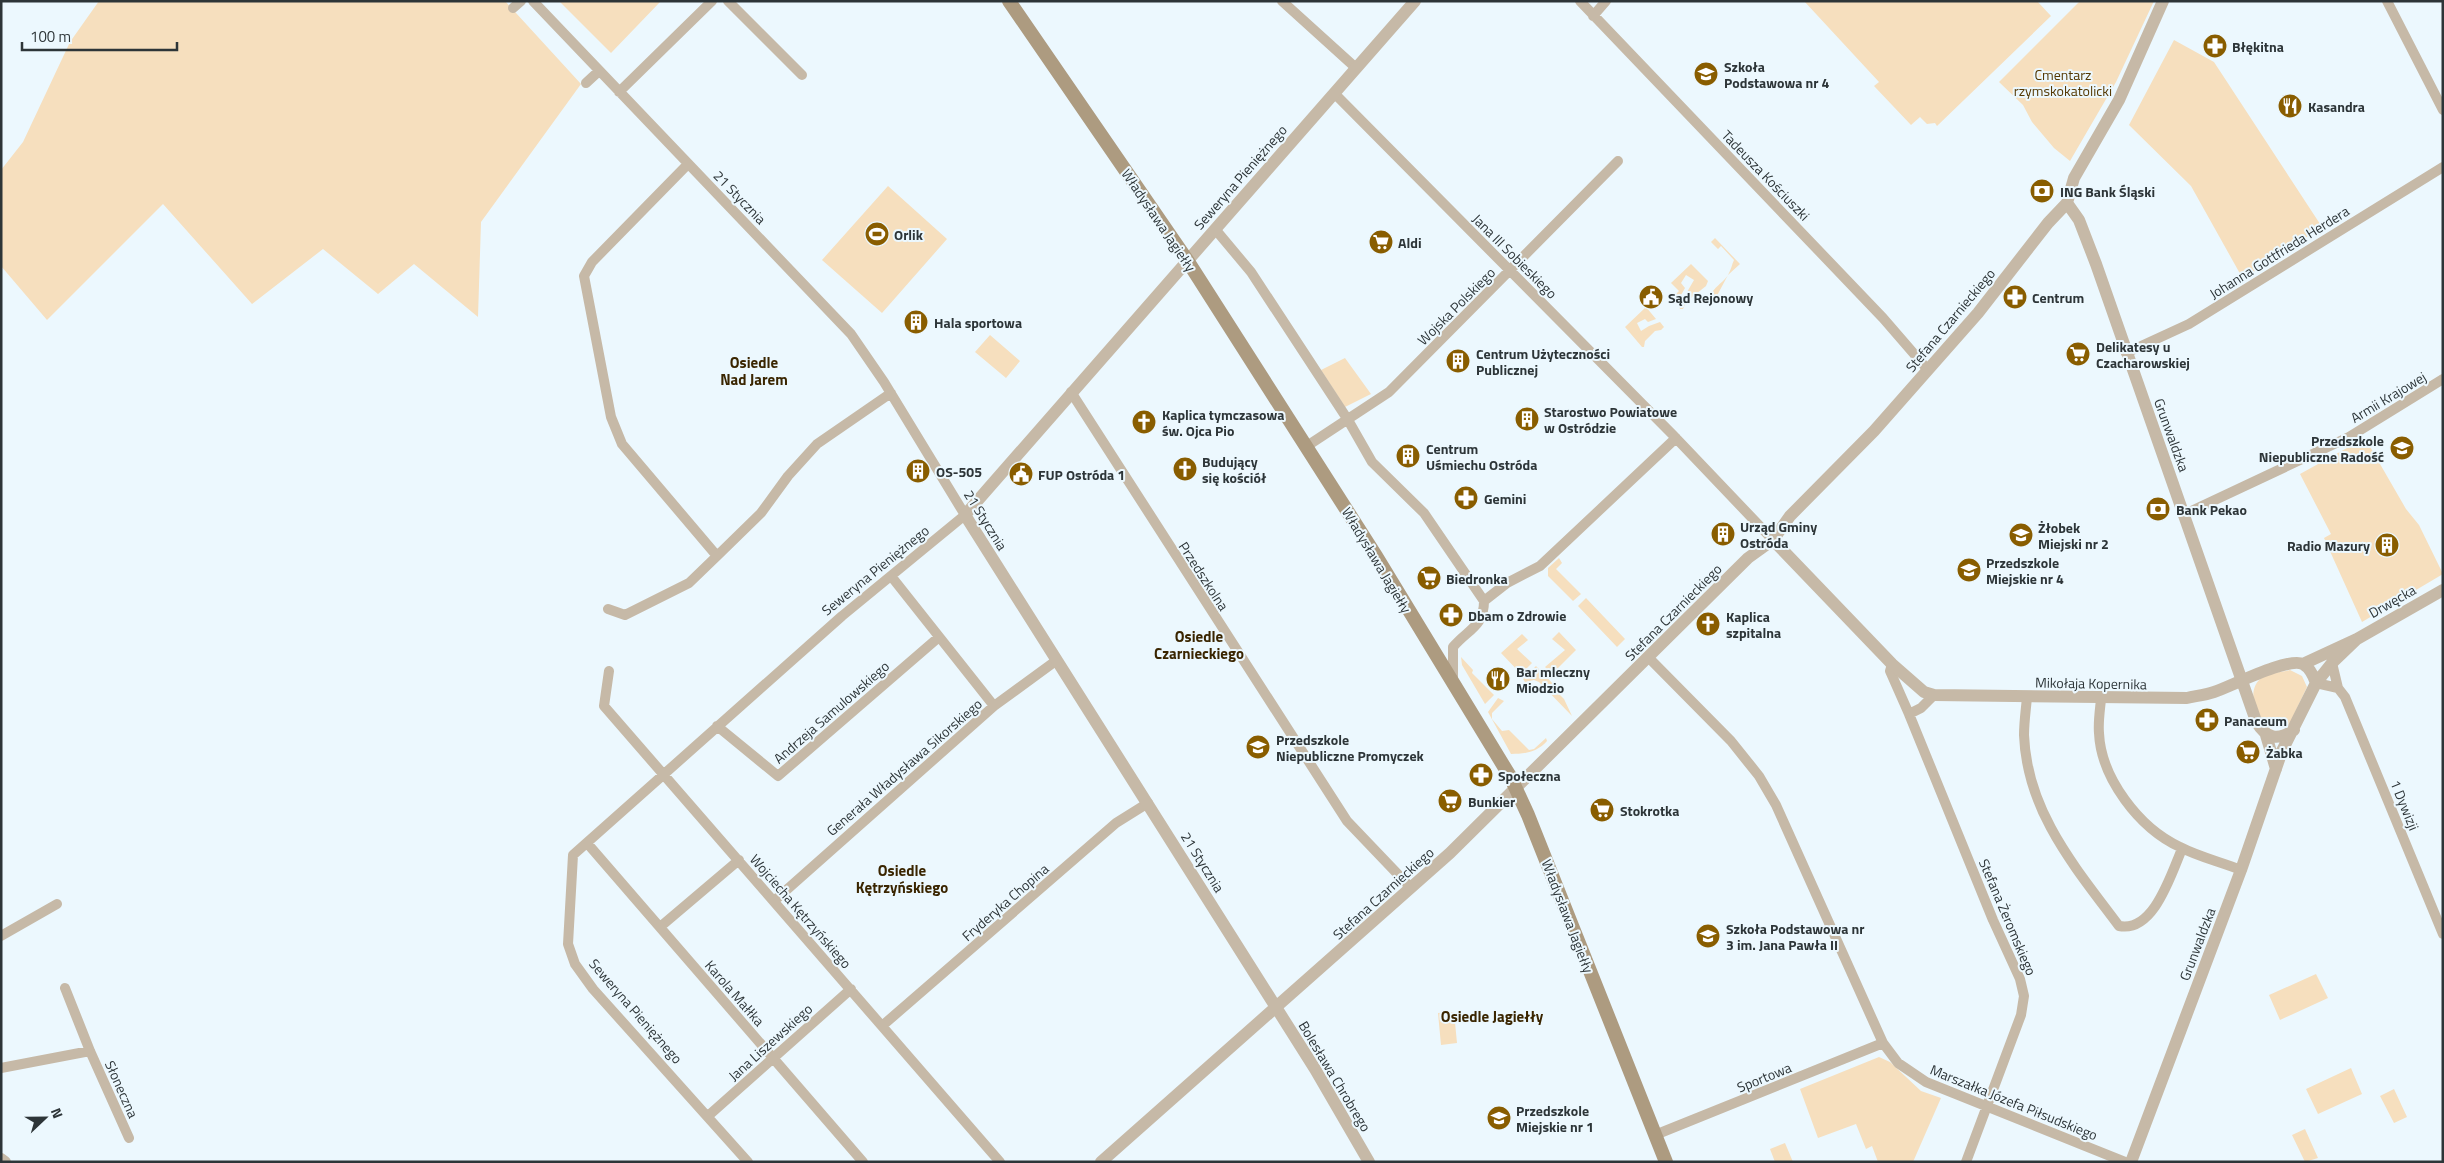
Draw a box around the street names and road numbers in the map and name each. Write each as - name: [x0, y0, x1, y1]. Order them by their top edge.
- street label: Seweryna Pieniężnego: [1188, 120, 1292, 234]
- street label: Tadeusza Kościuszki: [1717, 125, 1815, 225]
- street label: Władysława Jagiełły: [1117, 164, 1201, 276]
- street label: 21 Stycznia: [709, 165, 771, 229]
- street label: Johanna Gottfrieda Herdera: [2205, 200, 2353, 304]
- street label: Jana III Sobieskiego: [1468, 209, 1562, 303]
- street label: Wojska Polskiego: [1412, 262, 1500, 350]
- street label: Stefana Czarnieckiego: [1900, 264, 2000, 376]
- street label: Armii Krajowej: [2346, 366, 2430, 428]
- street label: Grunwaldzka: [2149, 395, 2195, 475]
- street label: 21 Stycznia: [959, 486, 1013, 554]
- street label: Władysława Jagiełły: [1337, 503, 1417, 617]
- street label: Seweryna Pieniężnego: [817, 520, 933, 620]
- street label: Przedszkolna: [1174, 537, 1234, 615]
- street label: Stefana Czarnieckiego: [1620, 559, 1726, 665]
- street label: Drwęcka: [2365, 579, 2419, 623]
- street label: Andrzeja Samulowskiego: [768, 656, 894, 768]
- street label: Mikołaja Kopernika: [2035, 672, 2147, 694]
- street label: Generała Władysława Sikorskiego: [822, 693, 986, 841]
- street label: 1 Dywizji: [2385, 777, 2425, 833]
- street label: 21 Stycznia: [1176, 828, 1230, 896]
- street label: Stefana Czarnieckiego: [1328, 842, 1438, 944]
- street label: Wojciecha Kętrzyńskiego: [745, 849, 857, 973]
- street label: Stefana Żeromskiego: [1974, 855, 2042, 979]
- street label: Władysława Jagiełły: [1537, 856, 1599, 976]
- street label: Fryderyka Chopina: [957, 858, 1053, 946]
- street label: Grunwaldzka: [2173, 904, 2221, 984]
- street label: Seweryna Pieniężnego: [584, 954, 688, 1068]
- street label: Karola Małłka: [700, 955, 770, 1031]
- street label: Jana Liszewskiego: [723, 998, 817, 1086]
- street label: Bolesława Chrobrego: [1294, 1017, 1376, 1135]
- street label: Słoneczna: [100, 1057, 144, 1121]
- street label: Sportowa: [1734, 1057, 1794, 1097]
- street label: Marszałka Józefa Piłsudskiego: [1927, 1059, 2101, 1145]

